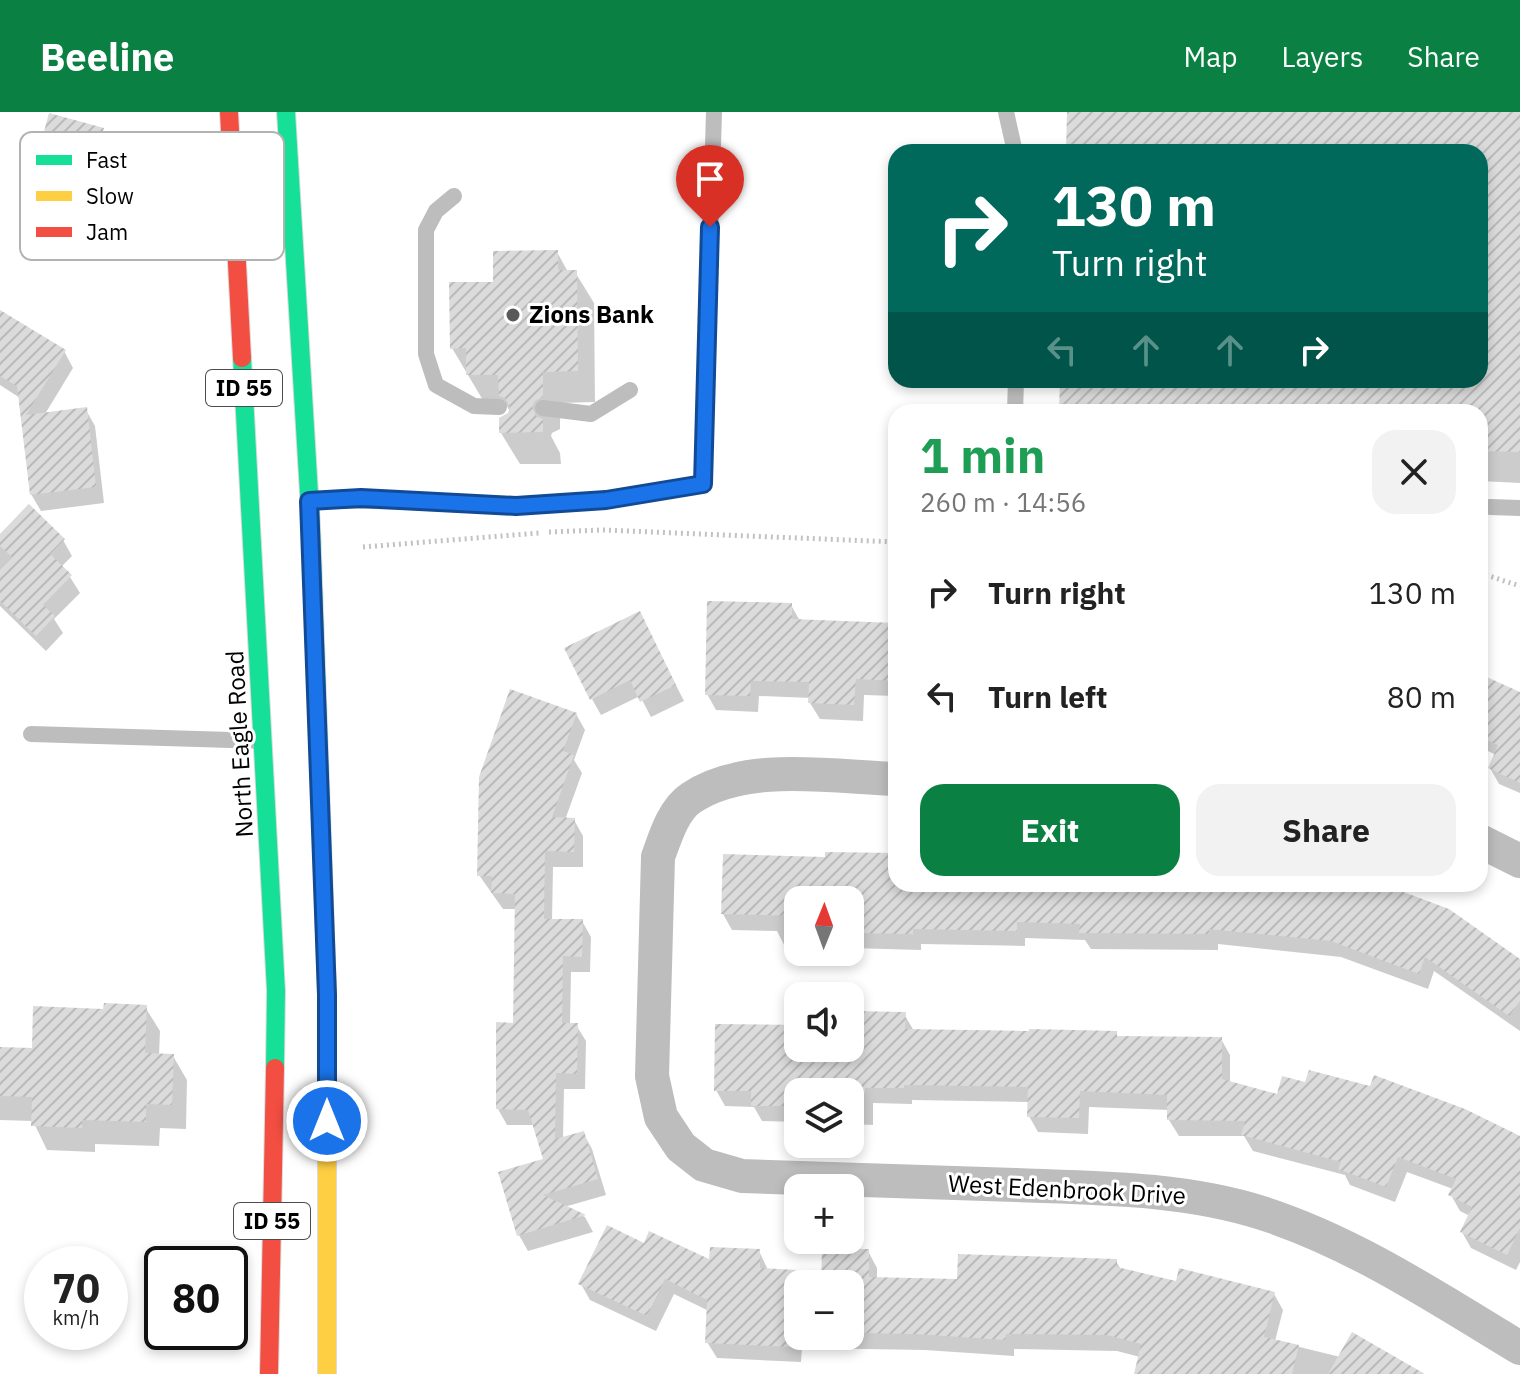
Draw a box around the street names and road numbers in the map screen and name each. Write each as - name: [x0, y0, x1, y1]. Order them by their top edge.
- road number: ID 55: [206, 370, 282, 406]
- street label: North Eagle Road: [218, 650, 260, 838]
- street label: West Edenbrook Drive: [947, 1167, 1187, 1211]
- road number: ID 55: [234, 1203, 310, 1239]

